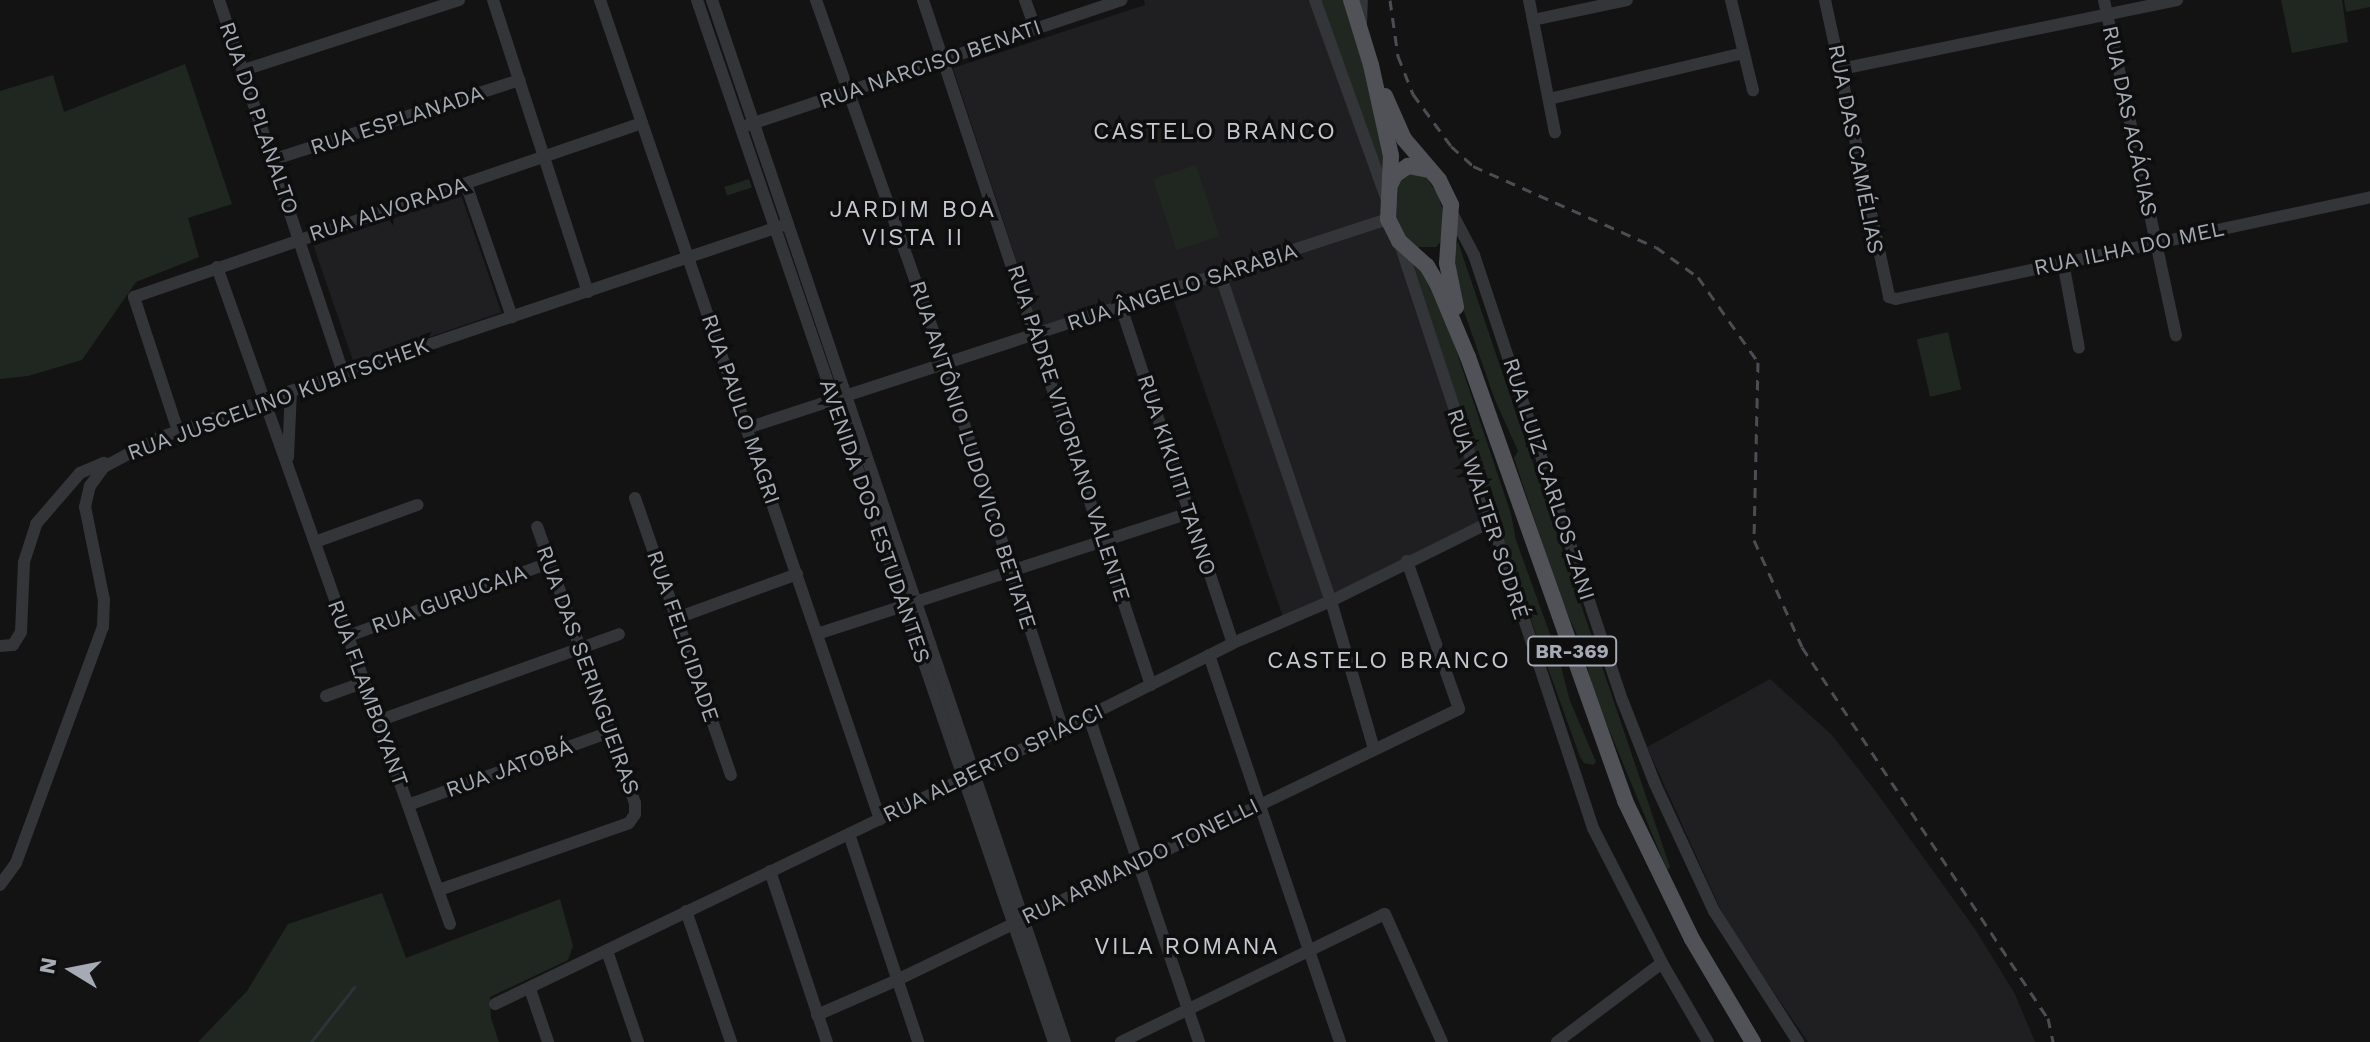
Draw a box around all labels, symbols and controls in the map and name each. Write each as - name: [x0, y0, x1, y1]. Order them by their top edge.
- street label: RUA NARCISO BENATI: [815, 14, 1045, 114]
- street label: RUA DO PLANALTO: [213, 18, 305, 218]
- street label: RUA DAS ACÁCIAS: [2097, 22, 2163, 220]
- street label: RUA DAS CAMÉLIAS: [1823, 42, 1889, 256]
- street label: RUA ESPLANADA: [307, 79, 487, 161]
- district label: CASTELO BRANCO: [1093, 118, 1337, 146]
- street label: RUA ALVORADA: [305, 171, 471, 247]
- district label: JARDIM BOA VISTA II: [830, 196, 996, 252]
- street label: RUA ILHA DO MEL: [2031, 215, 2227, 281]
- street label: RUA ÂNGELO SARABIA: [1063, 237, 1301, 337]
- street label: RUA PADRE VITORIANO VALENTE: [1002, 260, 1136, 606]
- street label: RUA ANTÔNIO LUDOVICO BETIATE: [904, 277, 1042, 633]
- street label: RUA PAULO MAGRI: [696, 310, 786, 508]
- street label: RUA JUSCELINO KUBITSCHEK: [123, 332, 433, 466]
- street label: RUA LUIZ CARLOS ZANI: [1497, 354, 1601, 604]
- street label: RUA KIKUITI TANNO: [1132, 371, 1222, 579]
- street label: AVENIDA DOS ESTUDANTES: [814, 375, 936, 667]
- street label: RUA WALTER SODRÉ: [1441, 405, 1535, 623]
- street label: RUA DAS SERINGUEIRAS: [531, 542, 645, 798]
- street label: RUA FELICIDADE: [641, 546, 725, 726]
- street label: RUA GURUCAIA: [367, 559, 531, 639]
- street label: RUA FLAMBOYANT: [322, 596, 414, 790]
- road number: BR-369: [1526, 635, 1618, 667]
- district label: CASTELO BRANCO: [1267, 647, 1511, 675]
- street label: RUA ALBERTO SPIACCI: [878, 698, 1108, 828]
- street label: RUA JATOBÁ: [441, 733, 577, 803]
- street label: RUA ARMANDO TONELLI: [1016, 792, 1264, 930]
- north arrow: [32, 930, 112, 1010]
- district label: VILA ROMANA: [1094, 933, 1280, 961]
- text: N: [34, 956, 62, 976]

